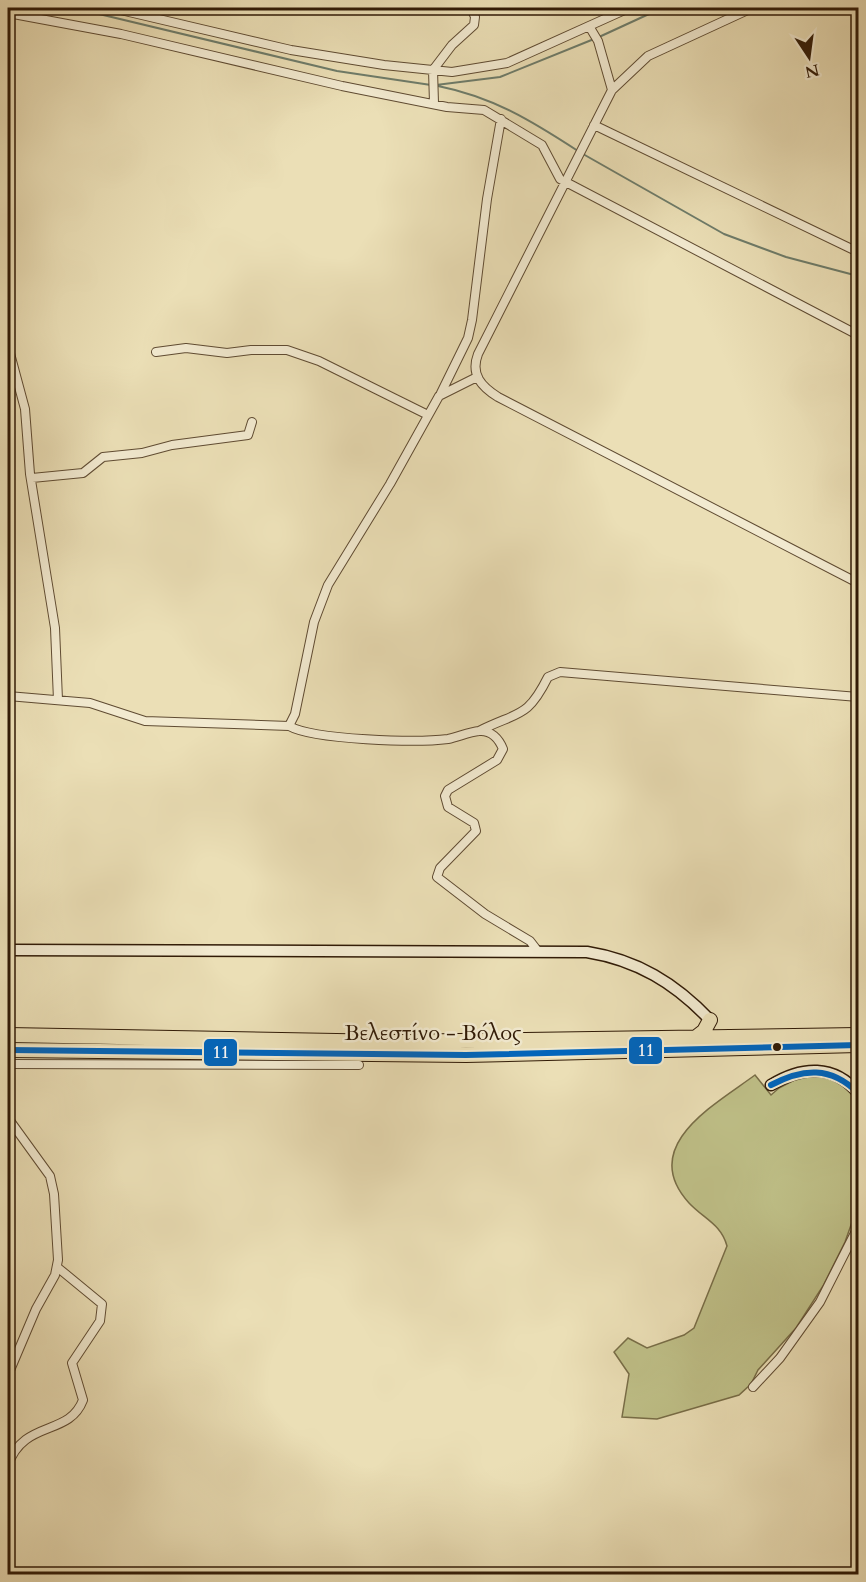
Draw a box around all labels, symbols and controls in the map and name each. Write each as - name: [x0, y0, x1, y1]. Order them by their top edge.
- north arrow: [779, 27, 839, 87]
- text: N: [803, 58, 821, 83]
- street label: Βελεστίνο - Βόλος: [344, 1018, 522, 1048]
- line badge: 11: [628, 1036, 663, 1065]
- line badge: 11: [203, 1038, 238, 1067]
- text: 11: [638, 1040, 654, 1062]
- unlabelled marker: [771, 1041, 783, 1053]
- text: 11: [213, 1042, 229, 1064]

